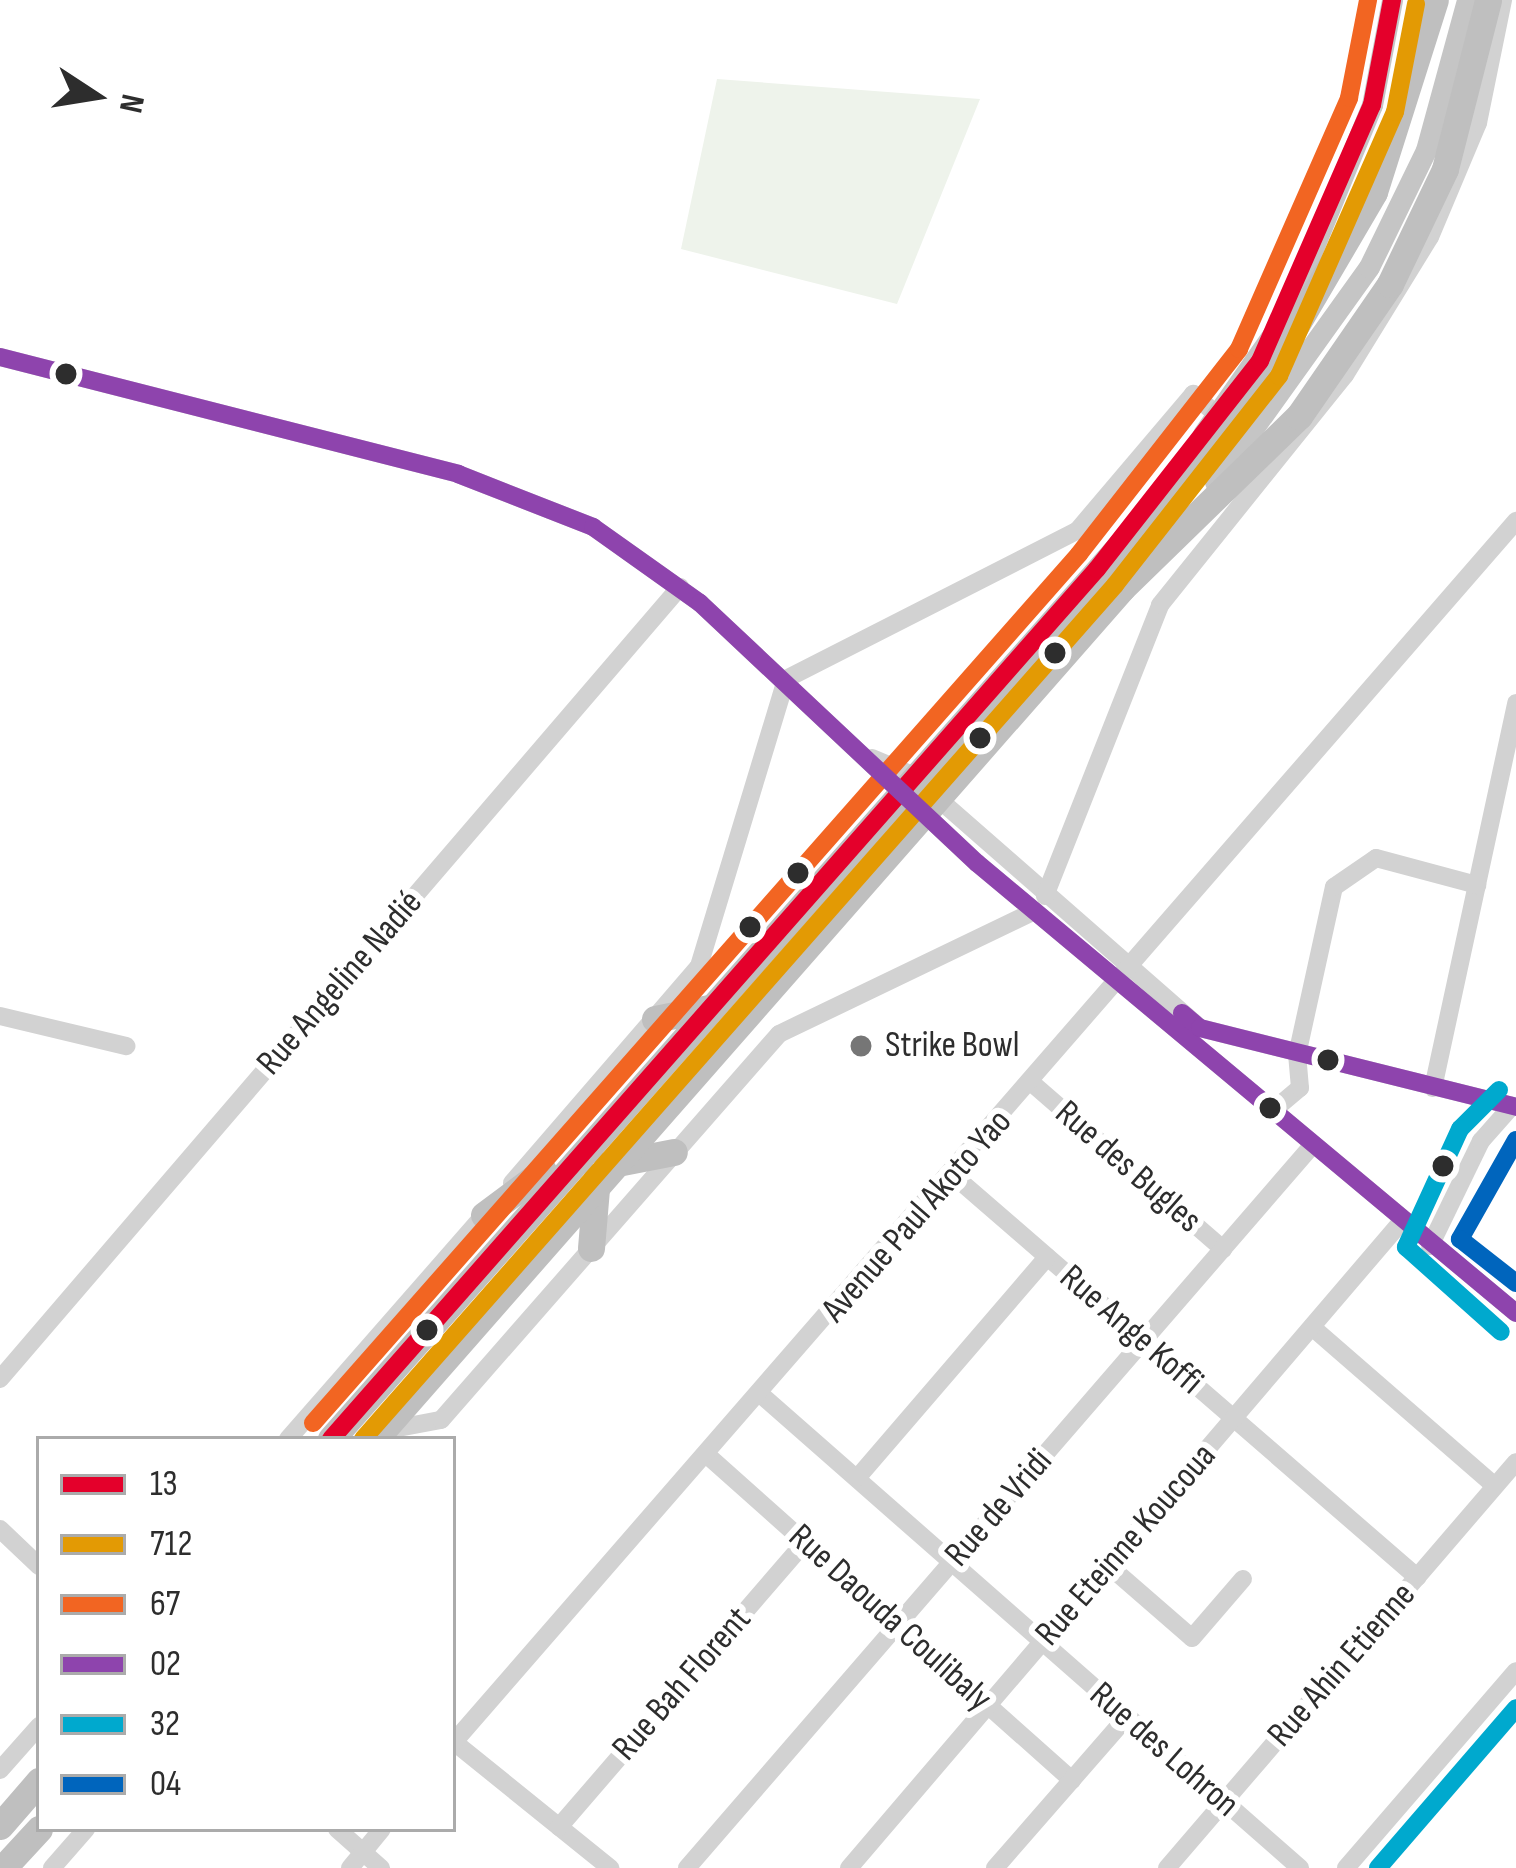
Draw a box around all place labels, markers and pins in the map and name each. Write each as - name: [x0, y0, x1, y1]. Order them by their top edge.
- unlabelled marker: [55, 363, 77, 385]
- unlabelled marker: [1044, 642, 1066, 664]
- unlabelled marker: [969, 727, 991, 749]
- unlabelled marker: [787, 862, 809, 884]
- unlabelled marker: [739, 916, 761, 938]
- place label: Strike Bowl: [885, 1024, 1019, 1068]
- marker: Strike Bowl: [848, 1033, 874, 1059]
- unlabelled marker: [1317, 1049, 1339, 1071]
- unlabelled marker: [1259, 1097, 1281, 1119]
- unlabelled marker: [1432, 1155, 1454, 1177]
- unlabelled marker: [416, 1319, 438, 1341]

